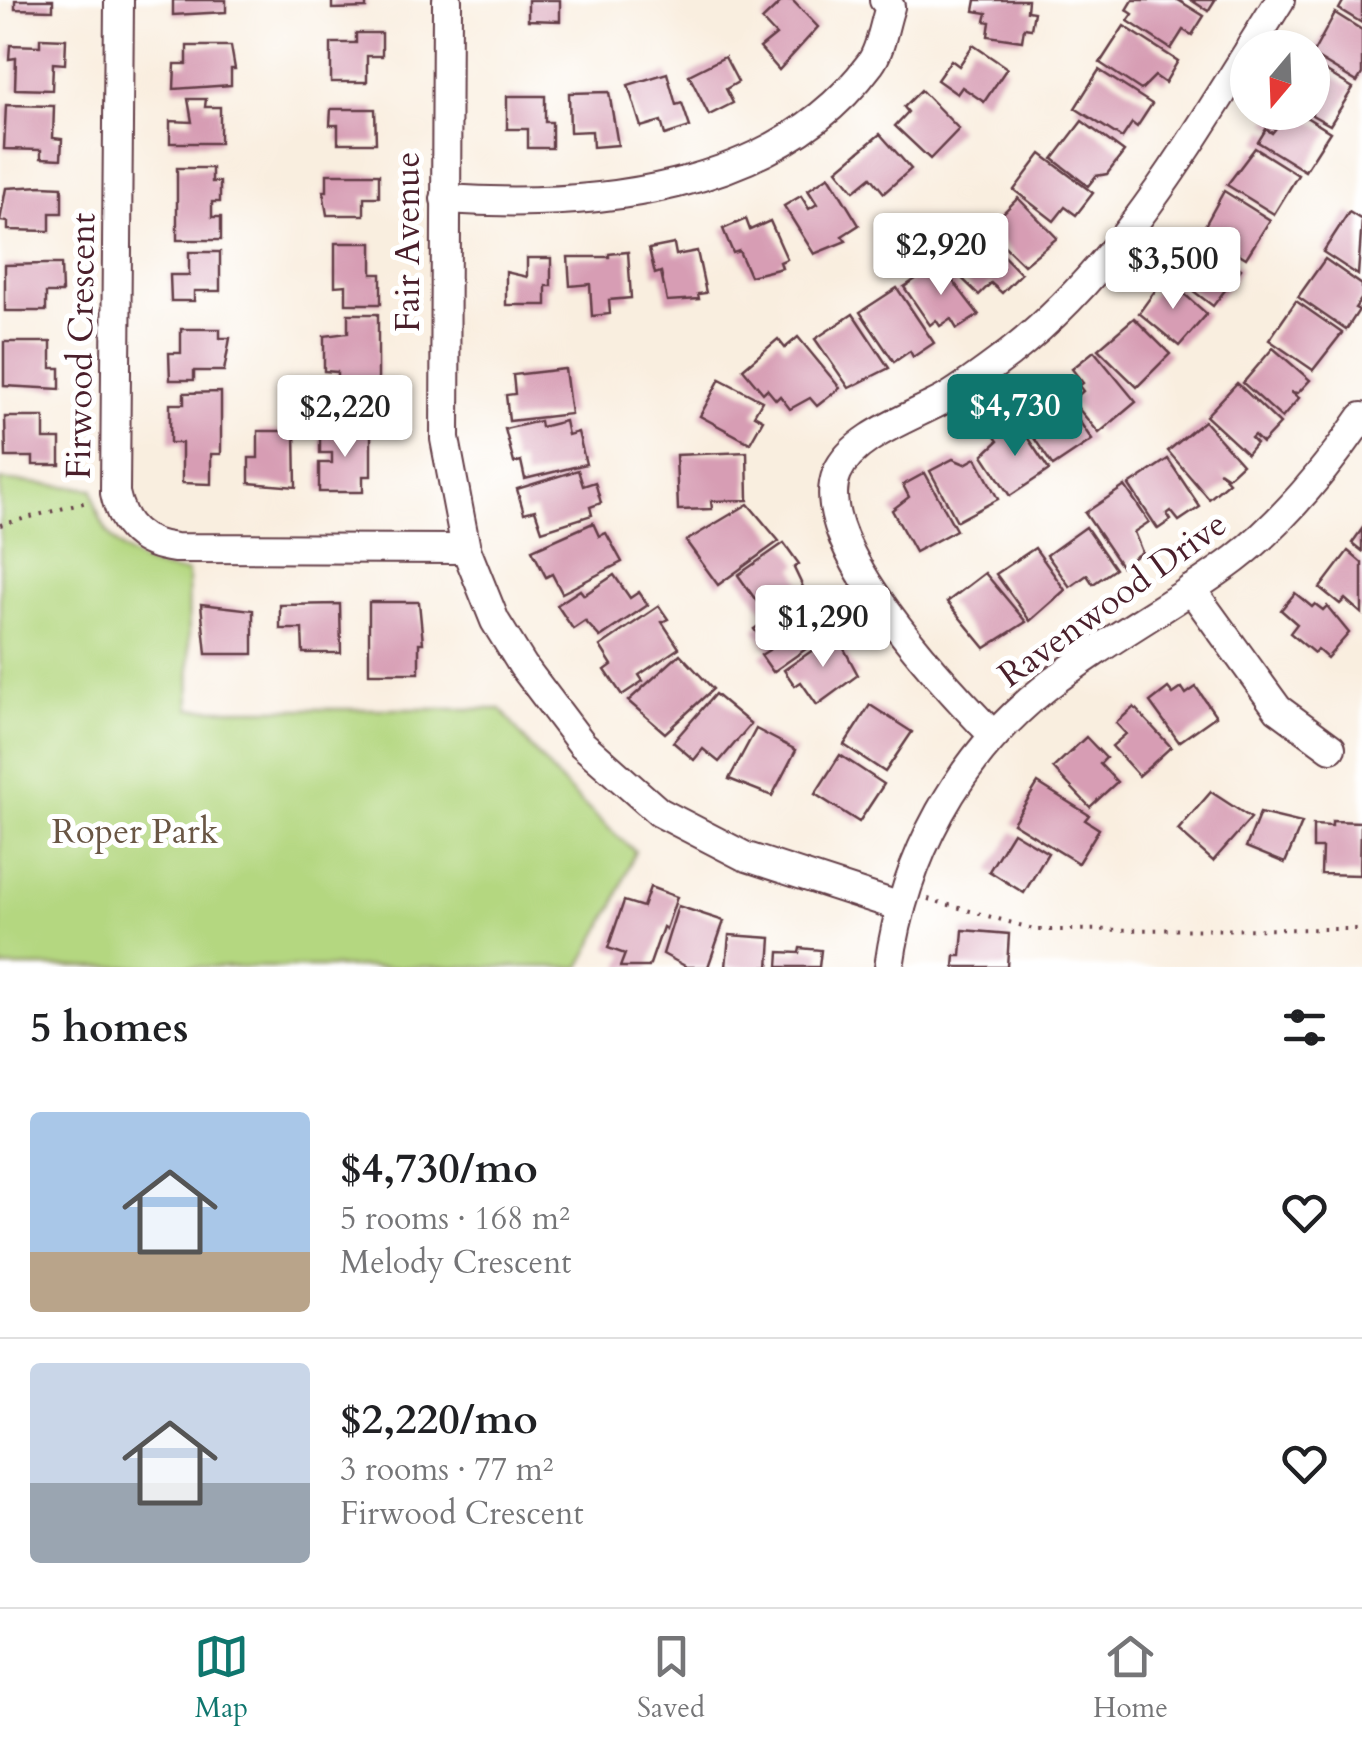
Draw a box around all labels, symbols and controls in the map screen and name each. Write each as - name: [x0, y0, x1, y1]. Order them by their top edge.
- north arrow: [1230, 30, 1330, 130]
- map controls: [1230, 30, 1330, 130]
- street label: Fair Avenue: [384, 152, 432, 332]
- street label: Firwood Crescent: [55, 212, 107, 480]
- pin: $2,920: [860, 213, 1022, 298]
- text: $2,920: [895, 223, 987, 267]
- pin: $3,500: [1092, 227, 1254, 312]
- text: $3,500: [1127, 237, 1219, 281]
- pin: $4,730: [934, 374, 1096, 459]
- pin: $2,220: [264, 375, 426, 460]
- text: $4,730: [969, 384, 1061, 428]
- text: $2,220: [299, 385, 391, 429]
- street label: Ravenwood Drive: [989, 501, 1236, 699]
- pin: $1,290: [742, 585, 904, 670]
- text: $1,290: [777, 595, 869, 639]
- park label: Roper Park: [51, 808, 219, 856]
- text: 5 homes: [30, 999, 188, 1056]
- icon: filters: [1277, 1000, 1332, 1055]
- text: $4,730/mo: [340, 1140, 538, 1197]
- icon: home: [110, 1152, 230, 1272]
- icon: heart: [1277, 1185, 1332, 1240]
- text: 5 rooms · 168 m²: [340, 1197, 570, 1241]
- text: Melody Crescent: [340, 1241, 571, 1285]
- text: $2,220/mo: [340, 1391, 538, 1448]
- icon: home: [110, 1403, 230, 1523]
- icon: heart: [1277, 1436, 1332, 1491]
- text: 3 rooms · 77 m²: [340, 1448, 553, 1492]
- text: Firwood Crescent: [340, 1492, 584, 1536]
- tab: Map: [194, 1629, 249, 1727]
- tab: Saved: [637, 1629, 705, 1727]
- tab: Home: [1093, 1629, 1168, 1727]

